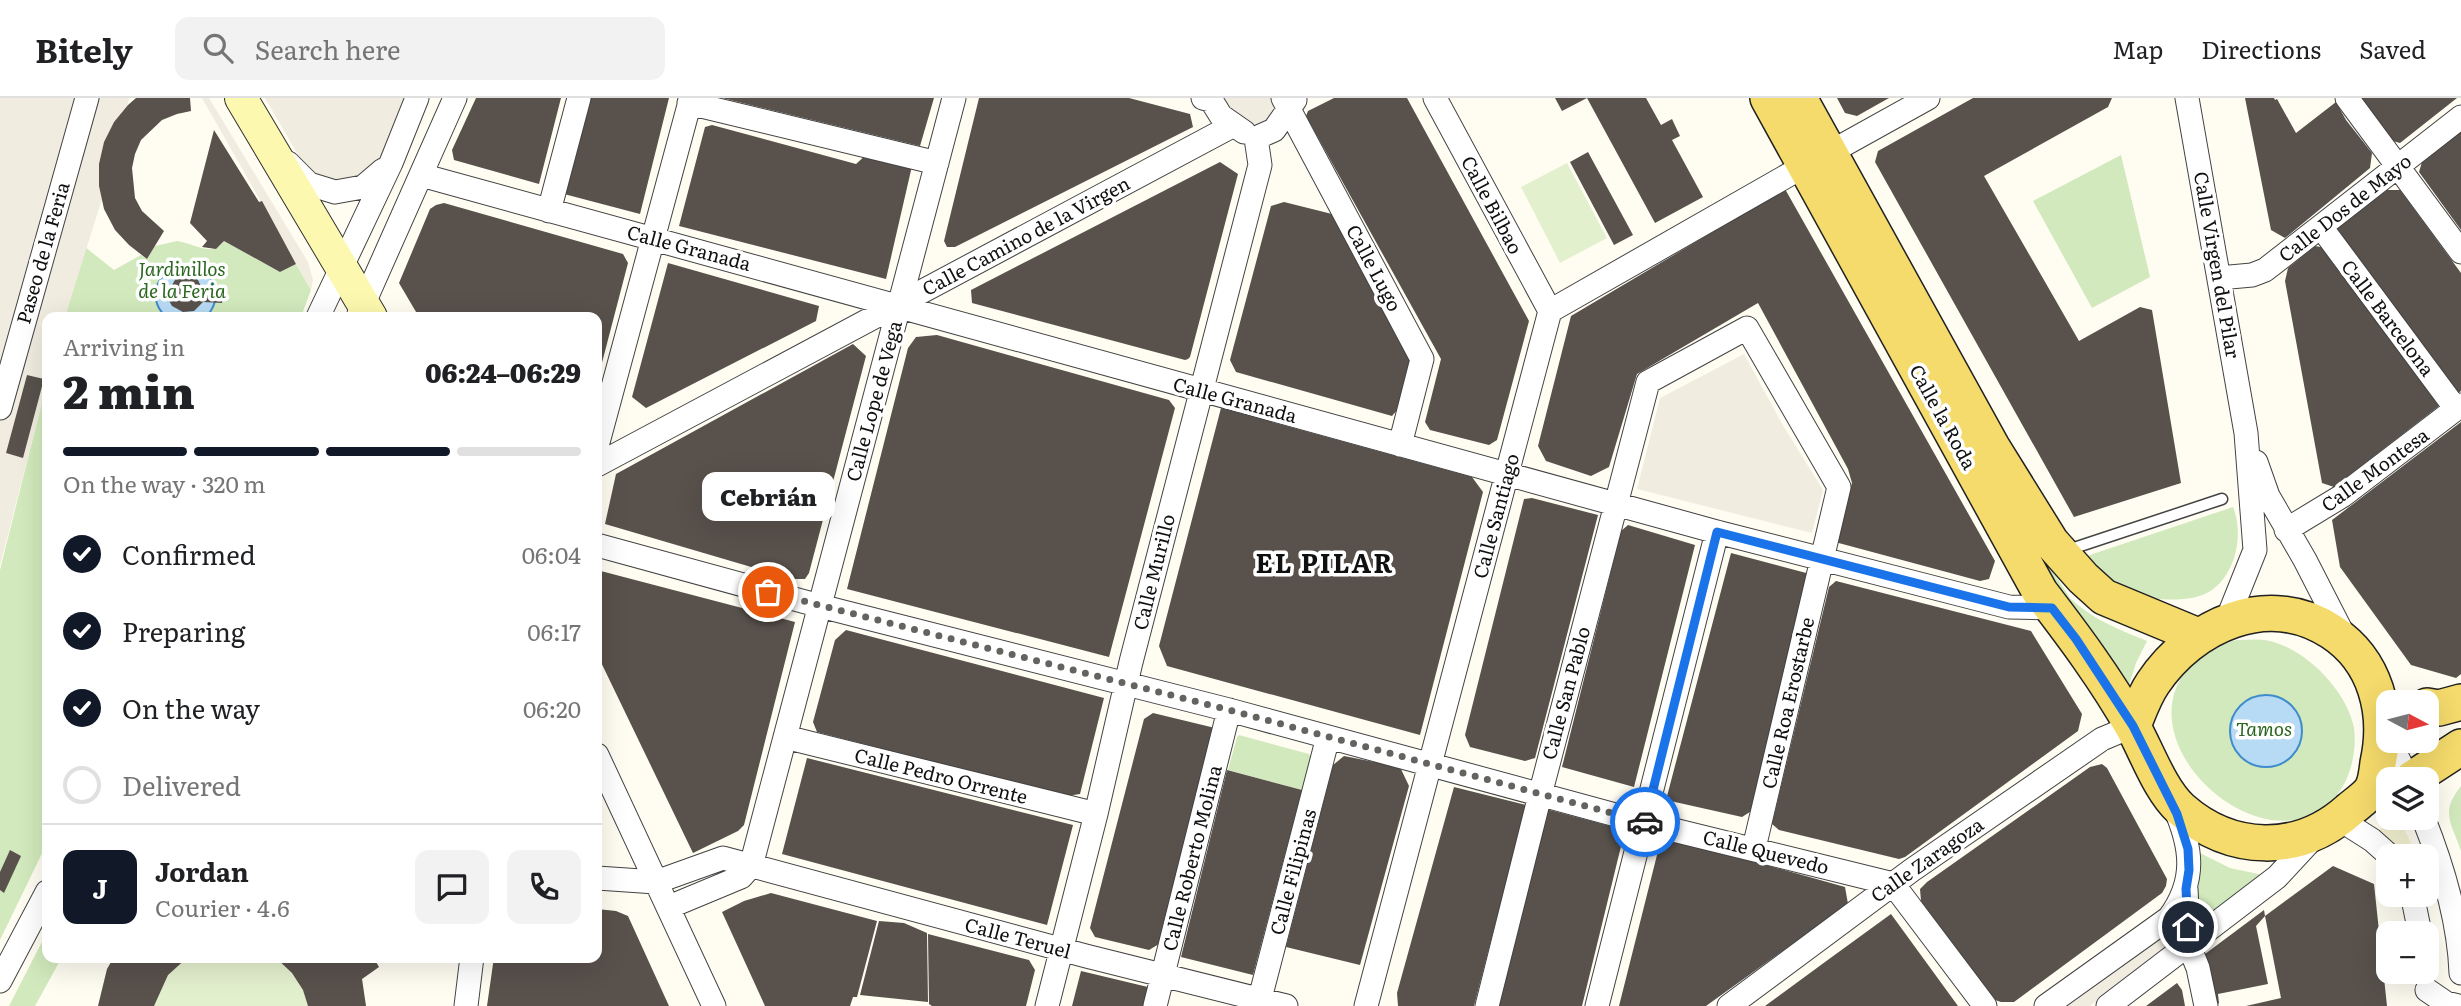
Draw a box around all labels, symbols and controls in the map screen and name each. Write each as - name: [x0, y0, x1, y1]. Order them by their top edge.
- search box: [175, 17, 665, 80]
- text: Bitely: [35, 24, 133, 73]
- icon: search: [199, 29, 237, 67]
- text: Search here: [255, 29, 401, 68]
- text: Map: [2112, 31, 2163, 66]
- text: Directions: [2201, 31, 2321, 66]
- text: Saved: [2359, 31, 2426, 66]
- street label: Calle Dos de Mayo: [2272, 146, 2417, 268]
- street label: Calle Bilbao: [1455, 150, 1530, 259]
- street label: Calle Camino de la Virgen: [917, 168, 1134, 302]
- street label: Calle Virgen del Pilar: [2188, 169, 2248, 360]
- street label: Paseo de la Feria: [8, 178, 76, 327]
- street label: Calle Granada: [624, 217, 755, 277]
- street label: Calle Lugo: [1340, 219, 1409, 316]
- street label: Calle Barcelona: [2336, 253, 2443, 382]
- park label: Jardinillos de la Feria: [138, 254, 226, 304]
- street label: Calle Lope de Vega: [838, 316, 908, 484]
- text: Arriving in: [63, 329, 185, 363]
- text: 06:24–06:29: [425, 352, 581, 391]
- text: 2 min: [63, 355, 195, 423]
- street label: Calle la Roda: [1903, 359, 1985, 475]
- street label: Calle Granada: [1170, 369, 1301, 429]
- street label: Calle Montesa: [2315, 420, 2435, 518]
- street label: Calle Santiago: [1465, 450, 1525, 581]
- text: On the way · 320 m: [63, 466, 266, 500]
- callout: Cebrián: [702, 473, 834, 522]
- text: Cebrián: [720, 479, 817, 513]
- street label: Calle Murillo: [1125, 511, 1181, 633]
- text: Confirmed: [122, 534, 256, 573]
- icon: check: [63, 535, 101, 573]
- text: 06:04: [522, 537, 581, 571]
- district label: EL PILAR: [1255, 542, 1395, 581]
- pin: [738, 562, 798, 622]
- icon: bag: [749, 573, 787, 611]
- text: Preparing: [122, 611, 245, 650]
- icon: check: [63, 612, 101, 650]
- text: 06:17: [527, 614, 581, 648]
- street label: Calle Roa Erostarbe: [1754, 614, 1820, 791]
- street label: Calle San Pablo: [1534, 623, 1596, 762]
- text: On the way: [122, 688, 260, 727]
- icon: check: [63, 689, 101, 727]
- north arrow: [2376, 690, 2440, 752]
- map controls: [2376, 690, 2439, 984]
- text: 06:20: [523, 691, 581, 725]
- park label: Tamos: [2236, 714, 2292, 742]
- street label: Calle Pedro Orrente: [852, 740, 1031, 810]
- street label: Calle Roberto Molina: [1154, 761, 1228, 954]
- text: Delivered: [122, 765, 241, 804]
- button: layers: [2376, 767, 2439, 830]
- courier: [1610, 787, 1680, 857]
- icon: car: [1626, 803, 1664, 841]
- street label: Calle Filipinas: [1262, 805, 1322, 938]
- street label: Calle Zaragoza: [1864, 809, 1989, 909]
- street label: Calle Quevedo: [1700, 822, 1832, 880]
- button: +: [2376, 844, 2439, 907]
- button: chat: [415, 850, 489, 924]
- button: phone: [507, 850, 581, 924]
- text: Jordan: [155, 851, 249, 890]
- text: J: [93, 868, 107, 907]
- text: Courier · 4.6: [155, 890, 290, 924]
- pin: [2158, 897, 2218, 957]
- icon: home: [2169, 908, 2207, 946]
- street label: Calle Teruel: [962, 909, 1074, 965]
- button: −: [2376, 921, 2439, 984]

